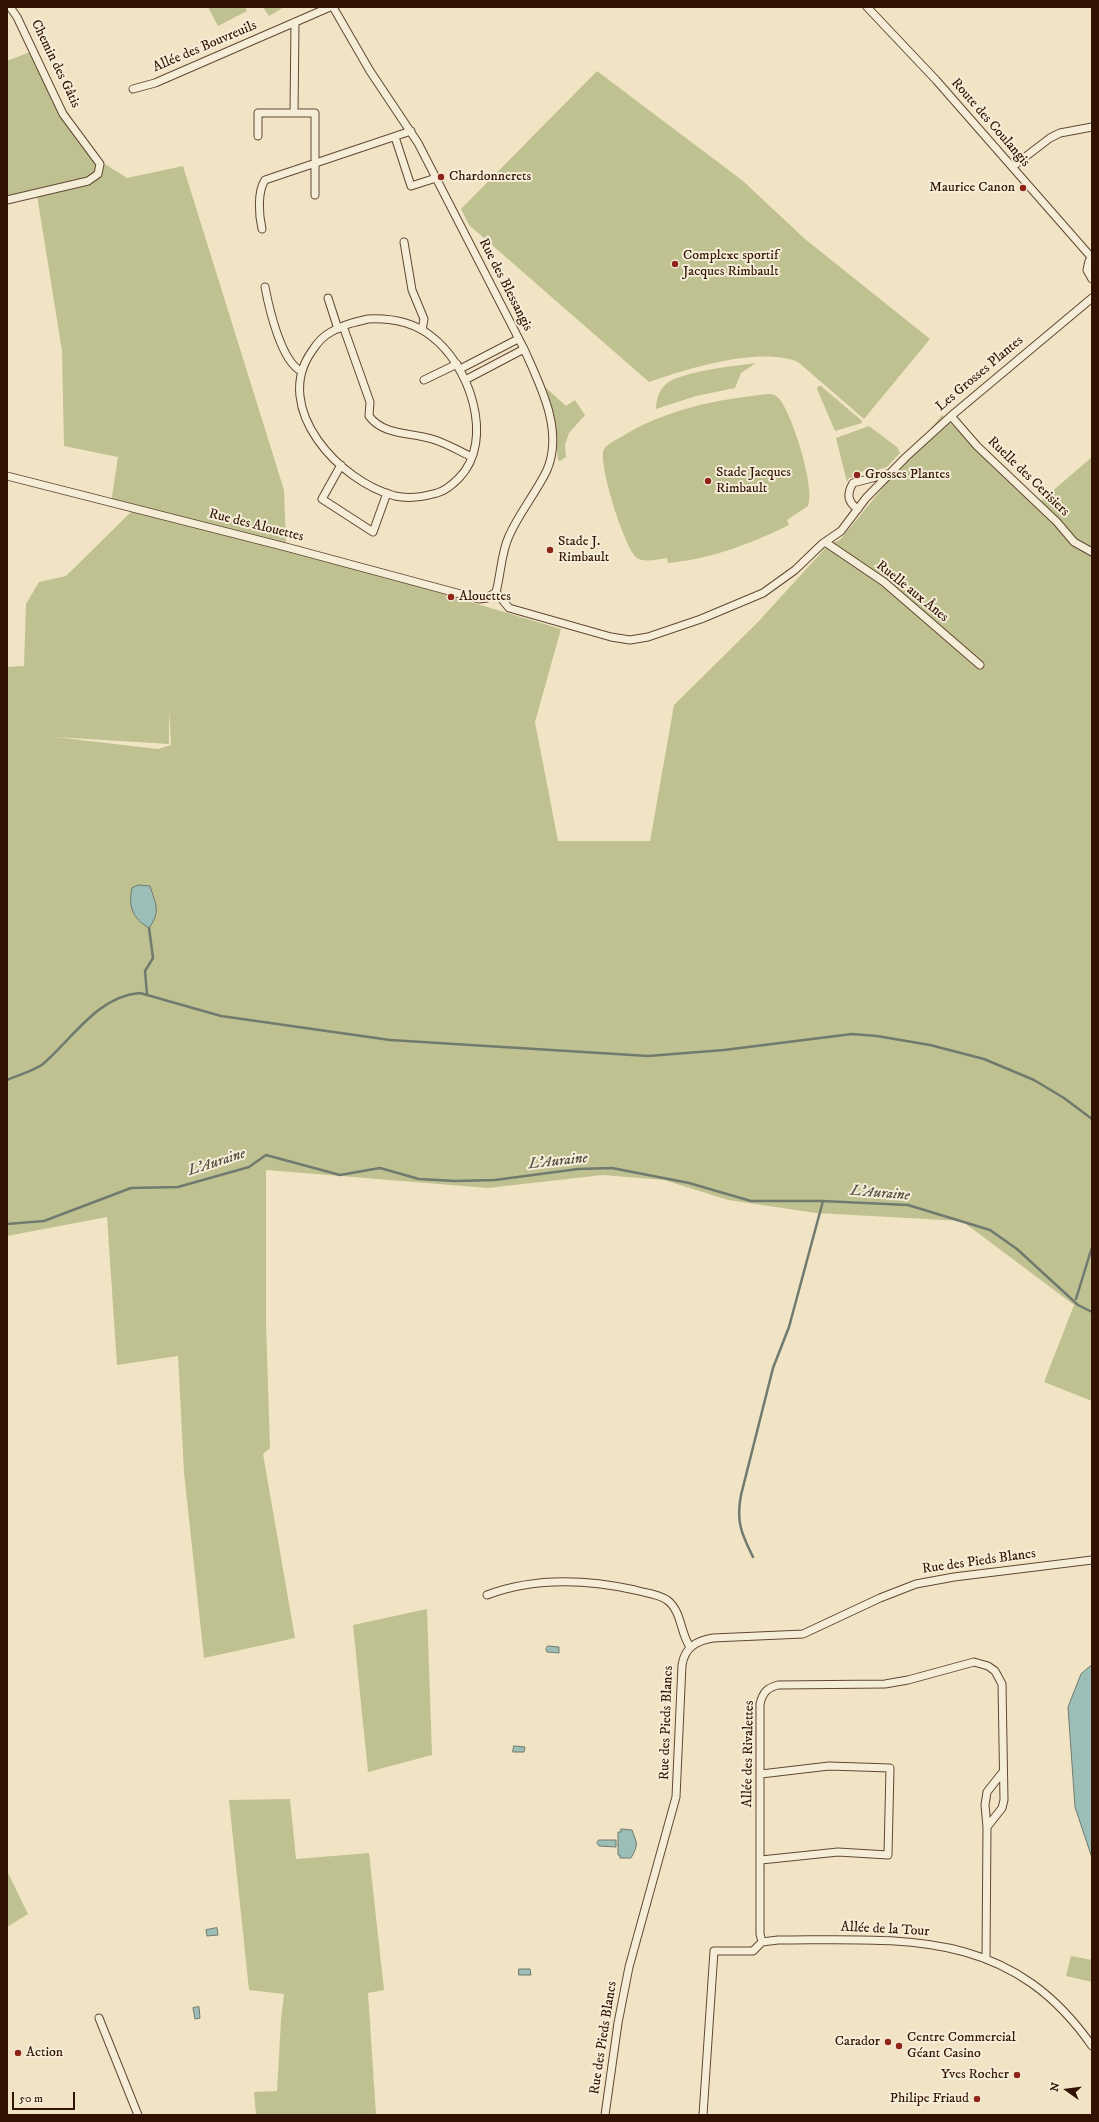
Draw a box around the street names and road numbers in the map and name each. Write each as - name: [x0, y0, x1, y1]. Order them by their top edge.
- street label: Chemin des Gâtis: [26, 17, 84, 111]
- street label: Allée des Bouvreuils: [151, 18, 259, 76]
- street label: Route des Coulangis: [947, 75, 1033, 171]
- street label: Rue des Blessangis: [474, 236, 536, 334]
- street label: Les Grosses Plantes: [933, 333, 1027, 415]
- street label: Ruelle des Cerisiers: [984, 434, 1072, 520]
- street label: Rue des Alouettes: [207, 506, 305, 546]
- street label: Ruelle aux Ânes: [872, 558, 952, 626]
- street label: Rue des Pieds Blancs: [921, 1546, 1037, 1578]
- street label: Rue des Pieds Blancs: [657, 1666, 677, 1780]
- street label: Allée des Rivalettes: [740, 1700, 758, 1808]
- street label: Allée de la Tour: [840, 1919, 930, 1941]
- street label: Rue des Pieds Blancs: [587, 1980, 621, 2096]

